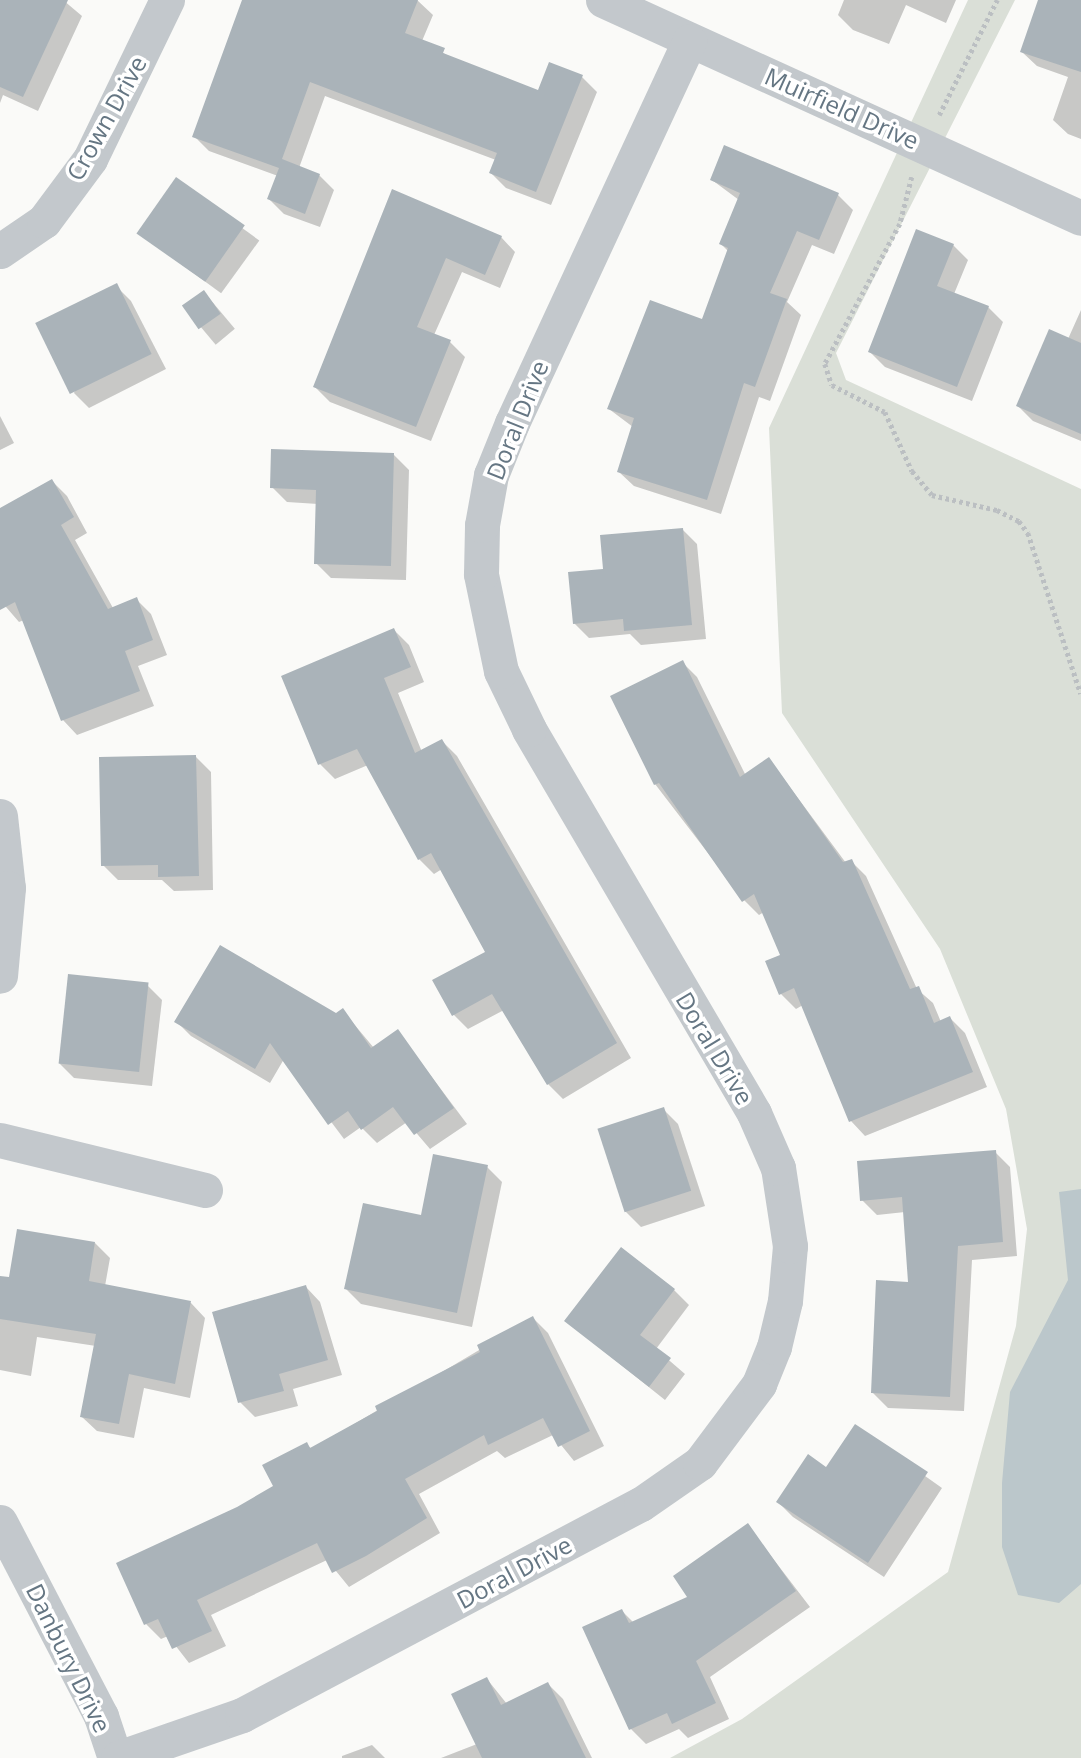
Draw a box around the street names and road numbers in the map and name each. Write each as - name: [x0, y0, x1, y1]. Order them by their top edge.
- street label: Crown Drive: [60, 51, 152, 185]
- street label: Muirfield Drive: [761, 61, 923, 155]
- street label: Doral Drive: [480, 356, 554, 484]
- street label: Doral Drive: [670, 987, 760, 1109]
- street label: Doral Drive: [452, 1530, 576, 1614]
- street label: Danbury Drive: [21, 1579, 117, 1737]

